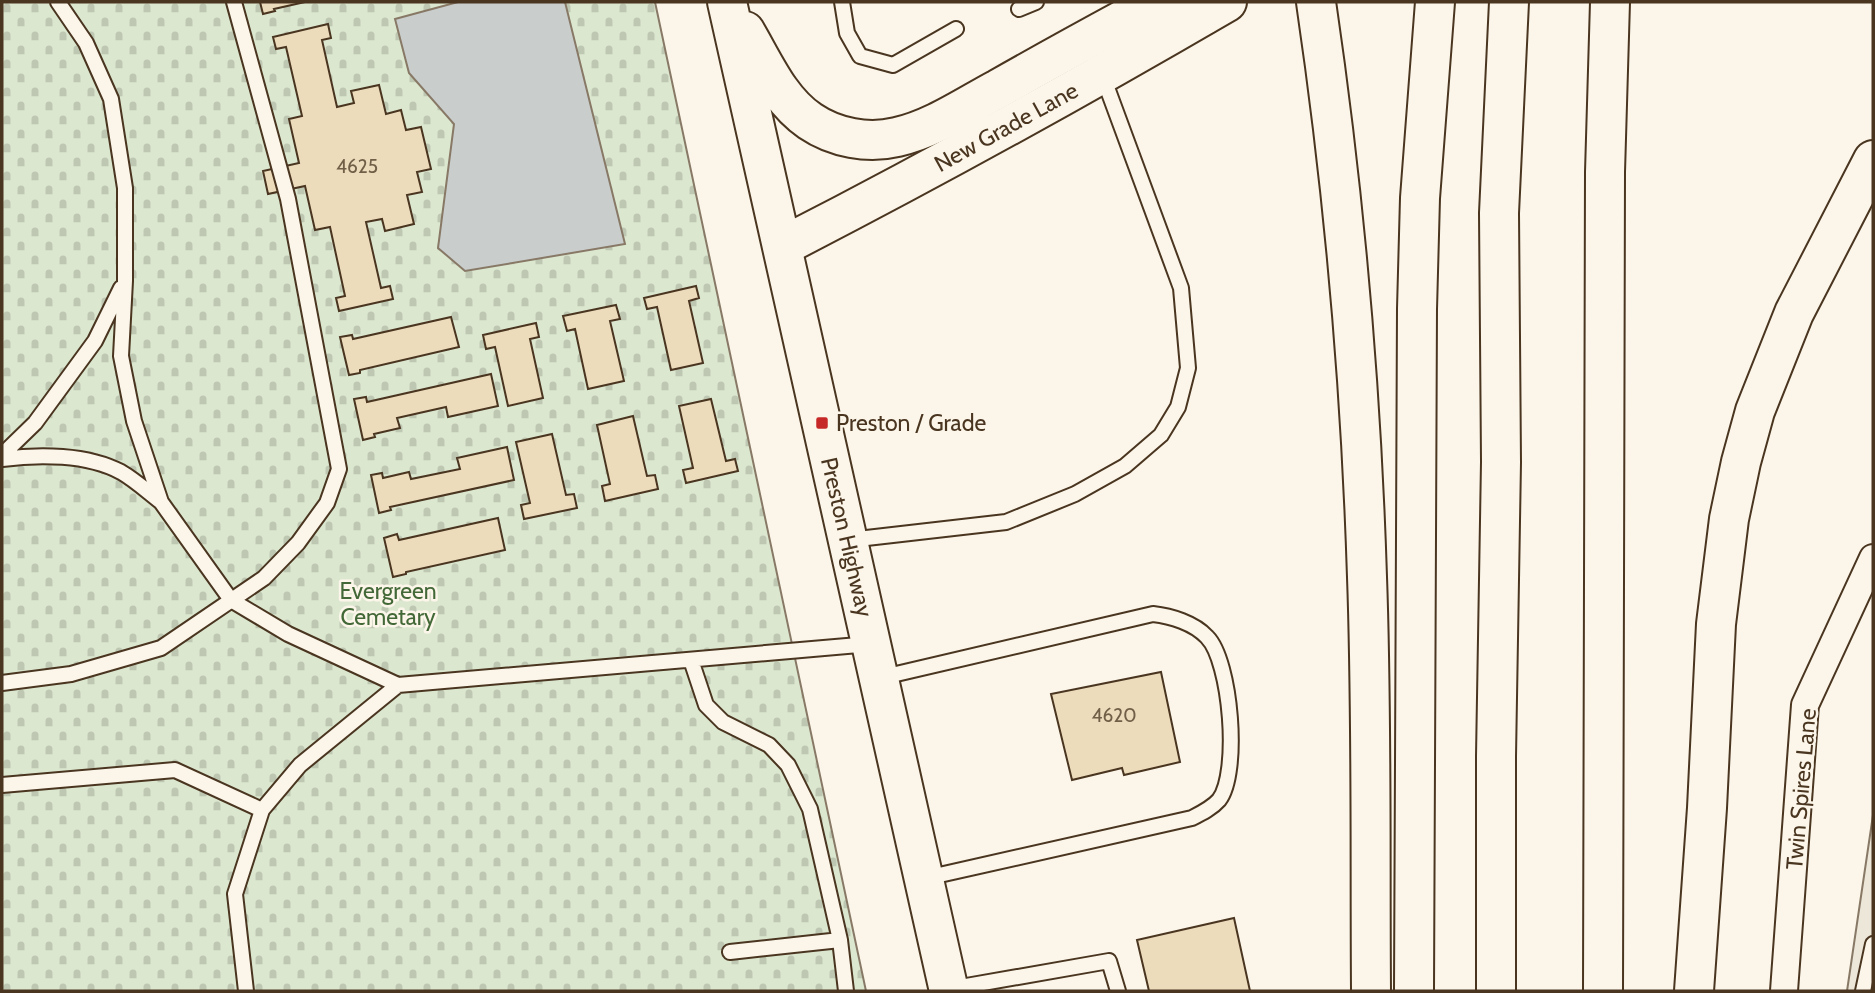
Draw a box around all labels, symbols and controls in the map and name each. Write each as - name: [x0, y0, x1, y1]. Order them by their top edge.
- street label: New Grade Lane: [929, 76, 1083, 178]
- house number: 4625: [336, 155, 378, 178]
- place label: Preston / Grade: [836, 409, 986, 437]
- marker: Preston / Grade: [814, 415, 830, 431]
- street label: Preston Highway: [815, 454, 879, 620]
- park label: Evergreen Cemetary: [339, 577, 437, 631]
- house number: 4620: [1092, 704, 1137, 727]
- street label: Twin Spires Lane: [1780, 707, 1822, 871]

